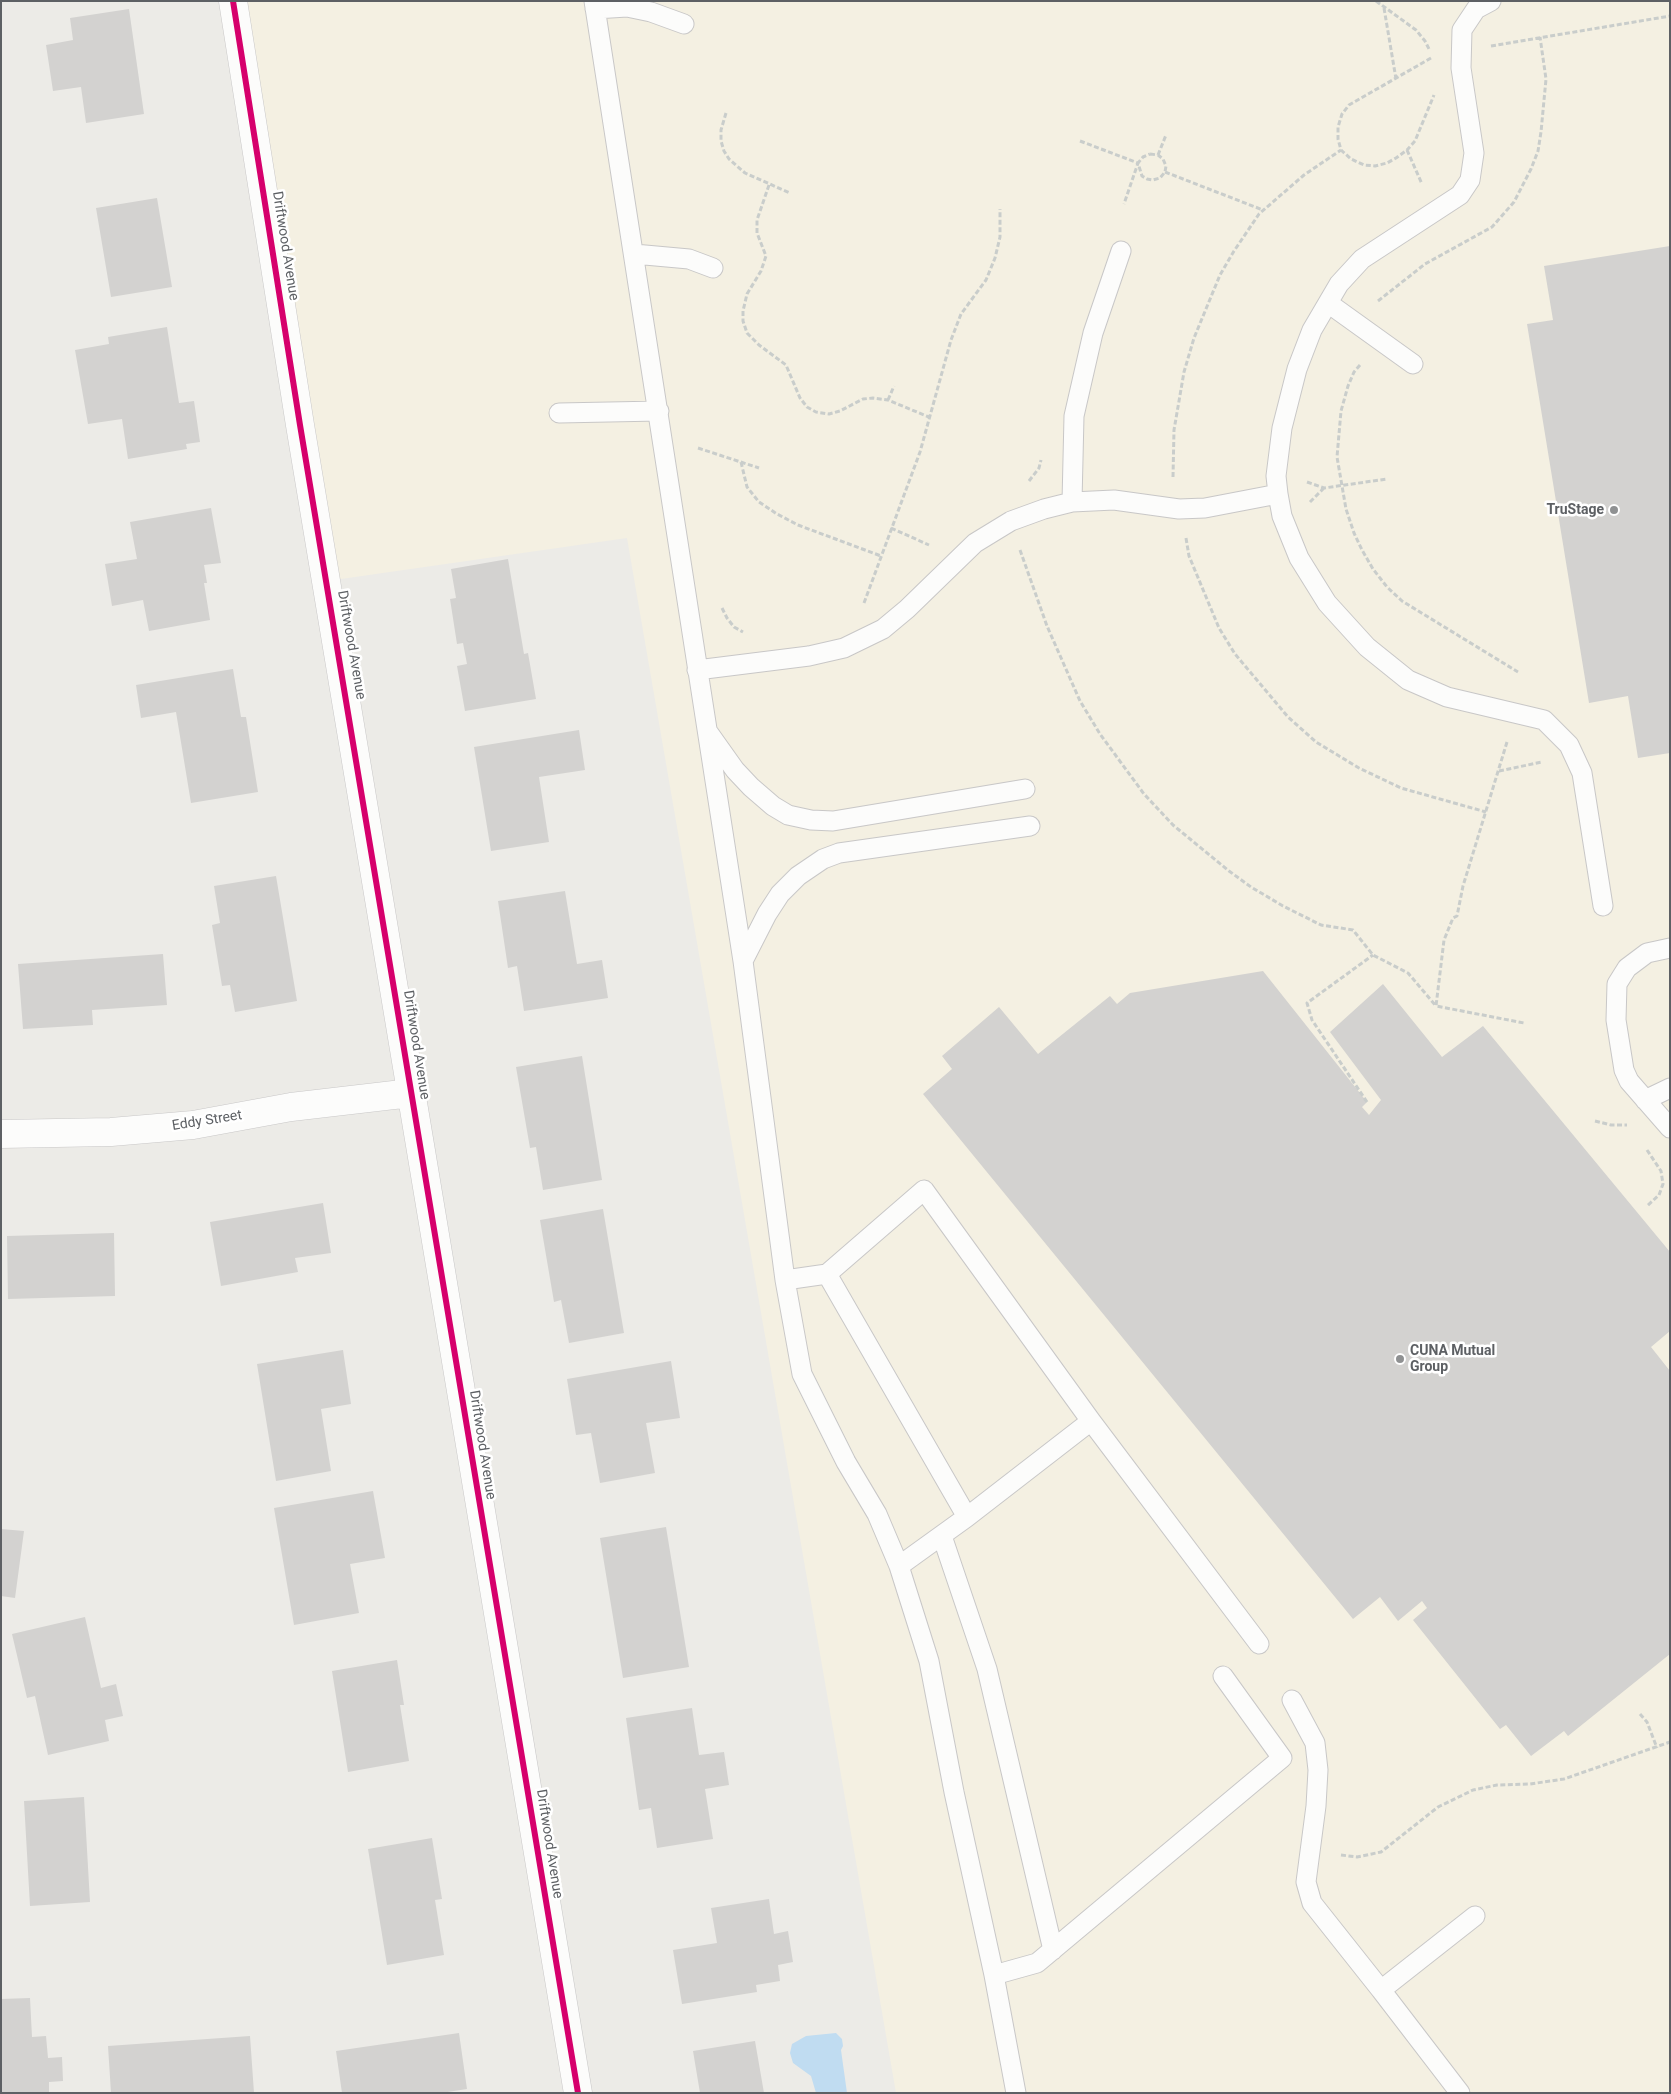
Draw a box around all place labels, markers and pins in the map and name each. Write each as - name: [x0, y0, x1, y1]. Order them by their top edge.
- place label: TruStage: [1546, 502, 1604, 518]
- marker: TruStage: [1608, 504, 1620, 516]
- place label: CUNA Mutual Group: [1410, 1343, 1495, 1375]
- marker: CUNA Mutual Group: [1394, 1353, 1406, 1365]

